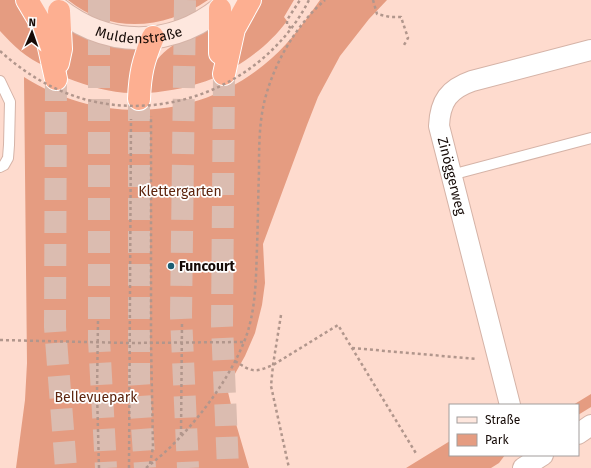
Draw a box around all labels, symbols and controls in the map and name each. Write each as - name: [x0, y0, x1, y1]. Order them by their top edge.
- north arrow: [12, 12, 52, 52]
- text: N: [28, 16, 36, 29]
- street label: Muldenstraße: [93, 23, 185, 47]
- street label: Zinöggerweg: [434, 135, 470, 218]
- park label: Klettergarten: [138, 183, 222, 200]
- place label: Funcourt: [179, 258, 236, 275]
- marker: Funcourt: [166, 261, 176, 271]
- park label: Bellevuepark: [55, 389, 138, 406]
- legend: [449, 404, 579, 456]
- text: Straße: [485, 413, 520, 427]
- text: Park: [485, 433, 509, 447]

